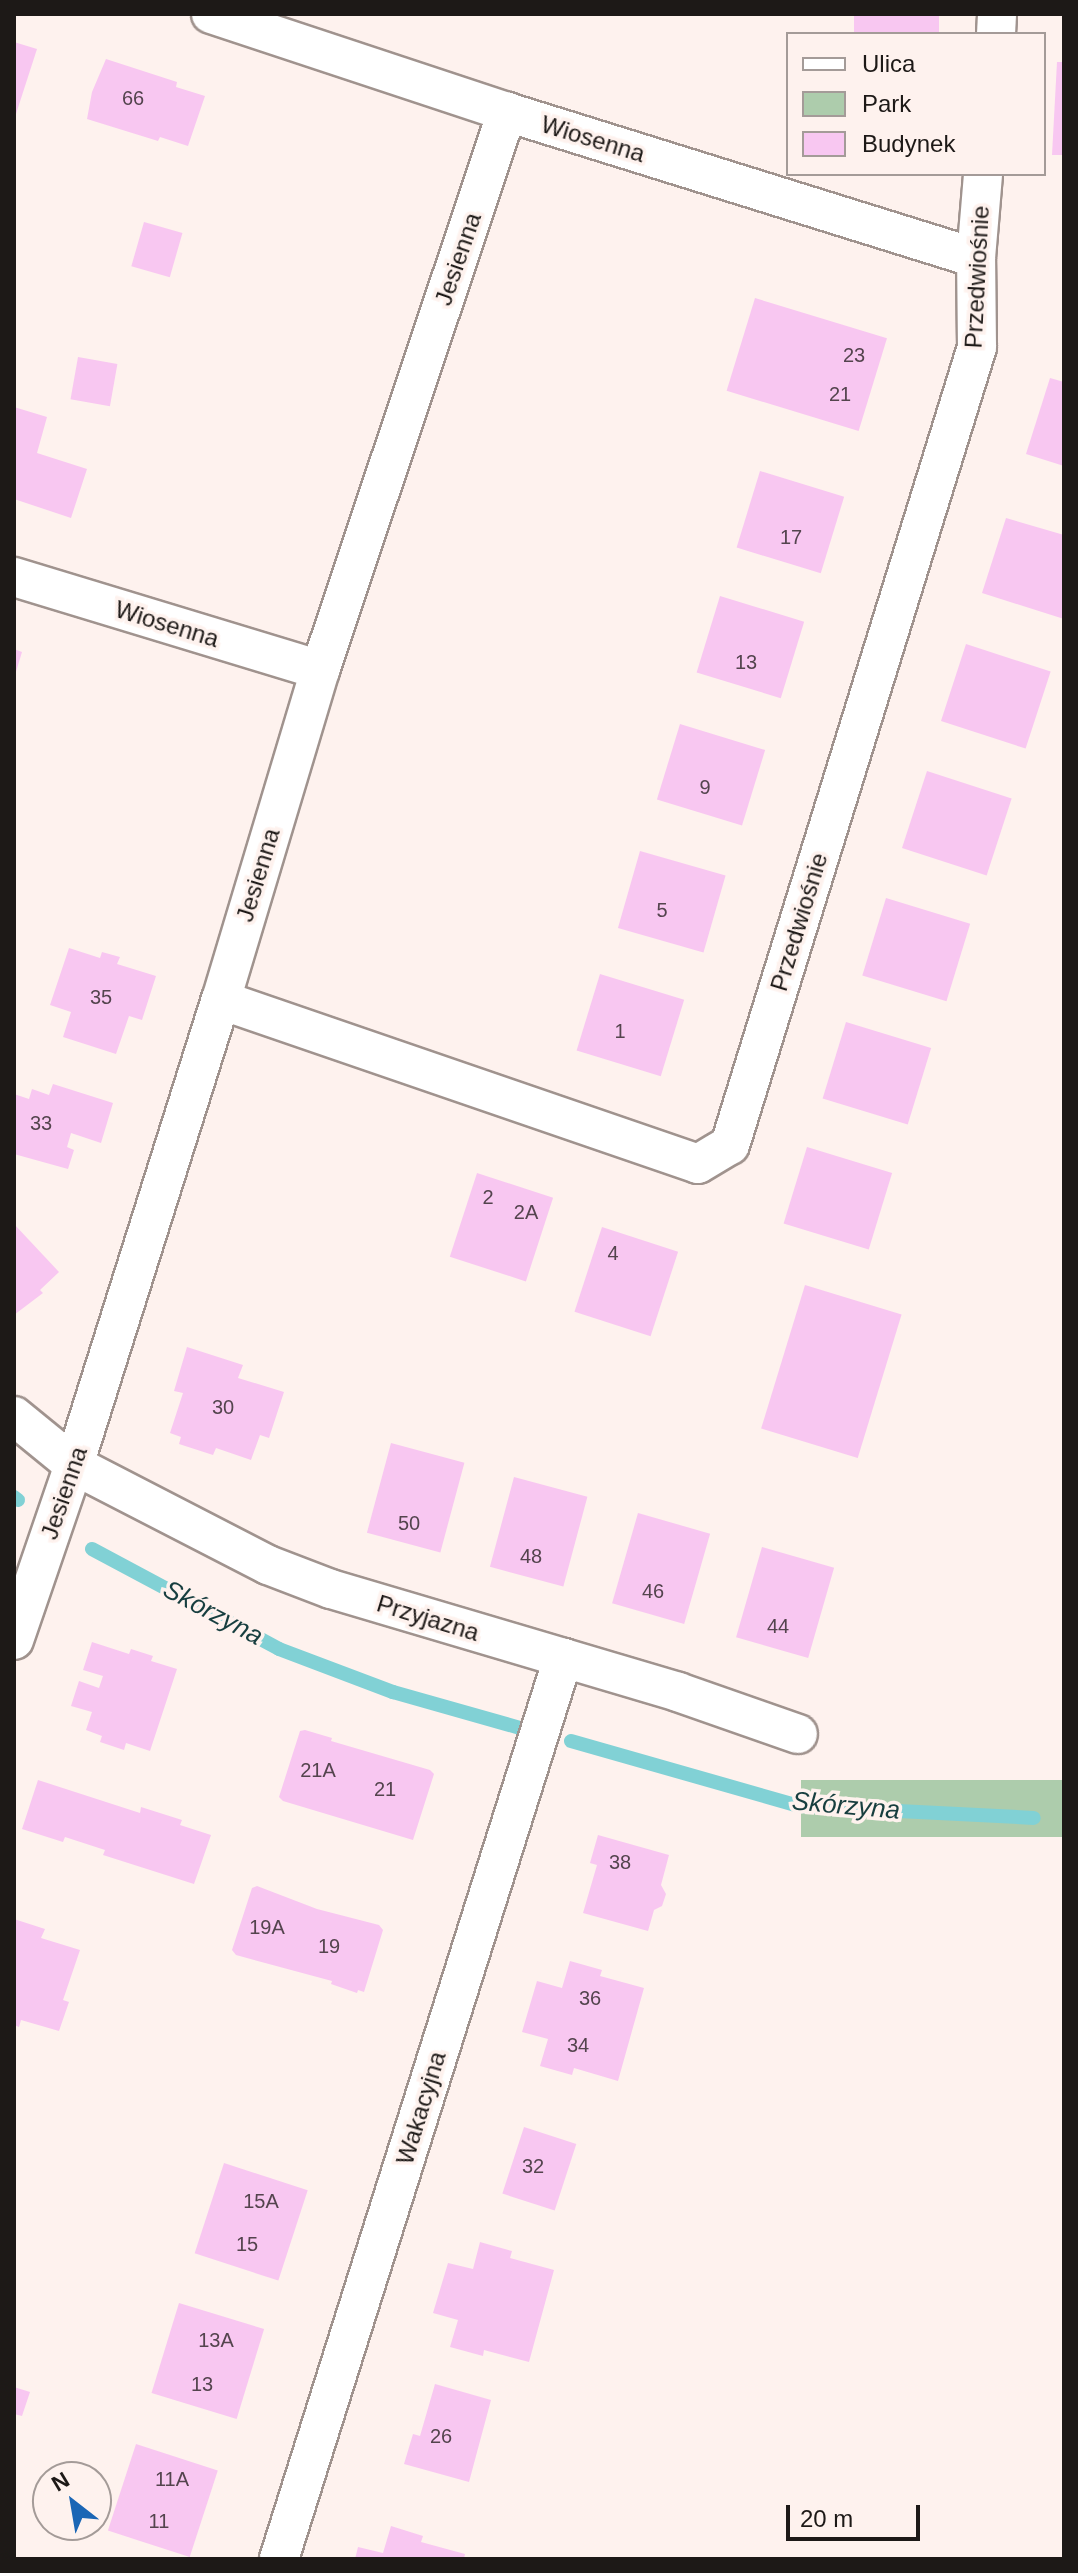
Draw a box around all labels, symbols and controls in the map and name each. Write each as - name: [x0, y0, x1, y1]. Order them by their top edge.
- legend: [786, 32, 1046, 176]
- text: Ulica: [862, 50, 915, 77]
- house number: 66: [122, 86, 144, 110]
- text: Park: [862, 90, 911, 117]
- street label: Wiosenna: [538, 110, 648, 168]
- text: Budynek: [862, 130, 955, 157]
- street label: Przedwiośnie: [959, 205, 995, 349]
- street label: Jesienna: [429, 209, 487, 309]
- house number: 23: [843, 343, 865, 367]
- house number: 21: [829, 382, 851, 406]
- house number: 17: [780, 525, 802, 549]
- street label: Wiosenna: [112, 595, 222, 653]
- house number: 13: [735, 650, 757, 674]
- house number: 9: [699, 775, 711, 799]
- street label: Jesienna: [230, 825, 286, 925]
- street label: Przedwiośnie: [764, 850, 834, 994]
- house number: 5: [656, 898, 668, 922]
- house number: 35: [90, 985, 112, 1009]
- house number: 1: [614, 1019, 626, 1043]
- house number: 33: [30, 1111, 52, 1135]
- house number: 2: [482, 1185, 494, 1209]
- house number: 2A: [514, 1200, 538, 1224]
- house number: 4: [607, 1241, 619, 1265]
- house number: 30: [212, 1395, 234, 1419]
- street label: Jesienna: [35, 1443, 93, 1543]
- house number: 50: [398, 1511, 420, 1535]
- house number: 48: [520, 1544, 542, 1568]
- water label: Skórzyna: [158, 1574, 268, 1652]
- house number: 46: [642, 1579, 664, 1603]
- street label: Przyjazna: [373, 1589, 483, 1647]
- house number: 44: [767, 1614, 789, 1638]
- house number: 21A: [300, 1758, 336, 1782]
- house number: 21: [374, 1777, 396, 1801]
- water label: Skórzyna: [791, 1786, 901, 1826]
- house number: 38: [609, 1850, 631, 1874]
- house number: 19A: [249, 1915, 285, 1939]
- house number: 19: [318, 1934, 340, 1958]
- house number: 36: [579, 1986, 601, 2010]
- house number: 34: [567, 2033, 589, 2057]
- street label: Wakacyjna: [390, 2048, 452, 2168]
- house number: 32: [522, 2154, 544, 2178]
- house number: 15A: [243, 2189, 279, 2213]
- house number: 15: [236, 2232, 258, 2256]
- house number: 13A: [198, 2328, 234, 2352]
- house number: 13: [191, 2372, 213, 2396]
- house number: 26: [430, 2424, 452, 2448]
- north arrow: [32, 2461, 112, 2541]
- text: N: [47, 2467, 74, 2497]
- house number: 11A: [155, 2467, 189, 2491]
- scale bar: [790, 2489, 924, 2539]
- text: 20 m: [800, 2505, 853, 2532]
- house number: 11: [149, 2509, 169, 2533]

